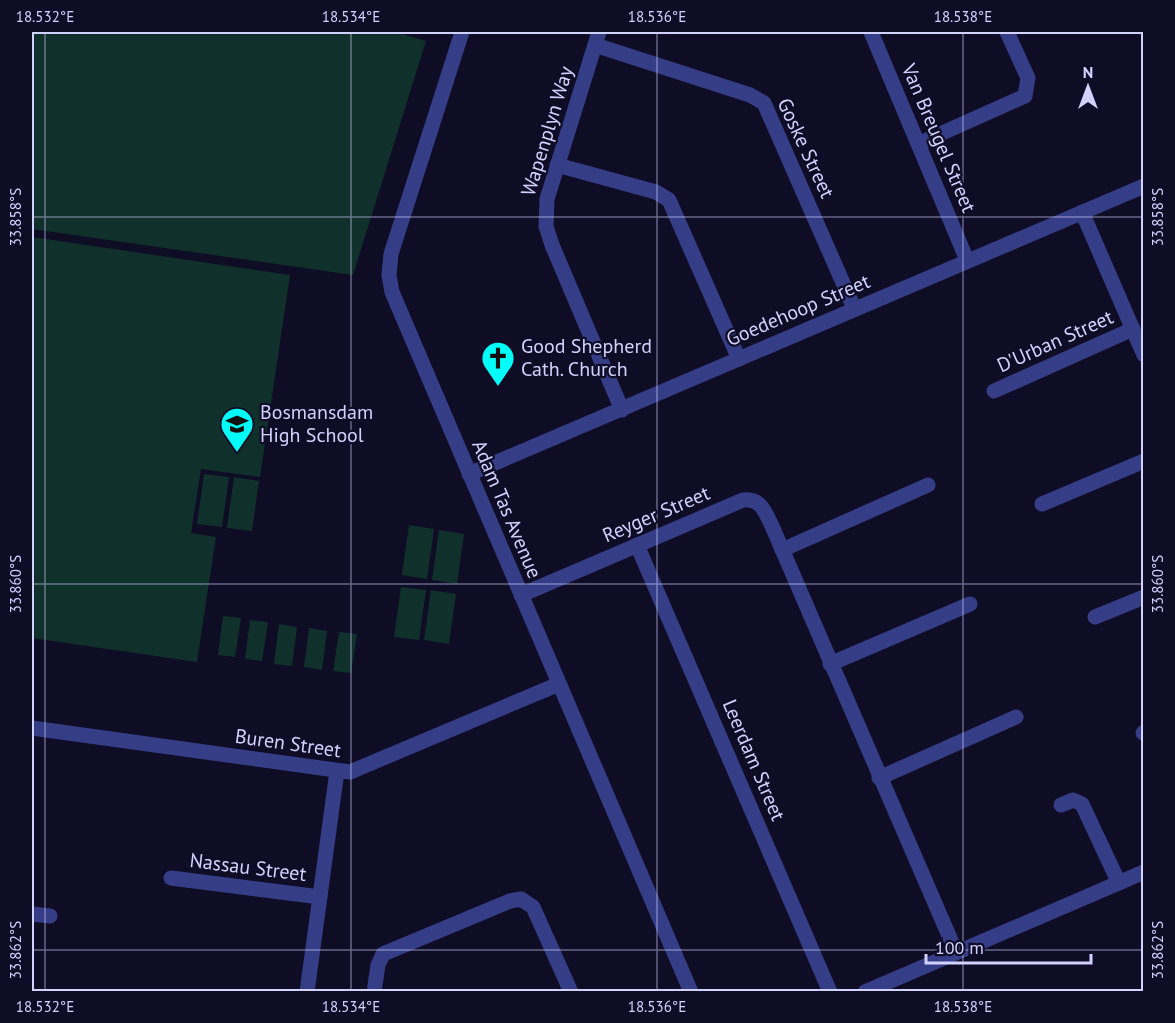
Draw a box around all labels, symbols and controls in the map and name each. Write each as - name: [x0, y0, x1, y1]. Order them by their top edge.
- text: 18.532°E: [16, 7, 74, 26]
- text: 18.534°E: [322, 7, 380, 26]
- text: 18.536°E: [628, 7, 686, 26]
- text: 18.538°E: [934, 7, 992, 26]
- north arrow: [1058, 57, 1118, 117]
- street label: Van Breugel Street: [896, 59, 982, 217]
- street label: Wapenplyn Way: [515, 62, 579, 199]
- text: N: [1083, 62, 1093, 82]
- street label: Goske Street: [772, 94, 841, 202]
- text: 33.858°S: [6, 188, 25, 246]
- text: 33.858°S: [1148, 188, 1167, 246]
- street label: Goedehoop Street: [722, 268, 874, 352]
- street label: D'Urban Street: [993, 304, 1117, 378]
- place label: Good Shepherd Cath. Church: [521, 333, 652, 382]
- church icon: Good Shepherd Cath. Church: [480, 340, 516, 387]
- place label: Bosmansdam High School: [260, 399, 373, 448]
- school or university icon: Bosmansdam High School: [219, 406, 255, 453]
- street label: Adam Tas Avenue: [466, 436, 548, 582]
- street label: Reyger Street: [599, 480, 714, 548]
- text: 33.860°S: [6, 555, 25, 613]
- text: 33.860°S: [1148, 555, 1167, 613]
- street label: Leerdam Street: [717, 695, 791, 825]
- street label: Buren Street: [233, 723, 343, 763]
- street label: Nassau Street: [188, 847, 308, 887]
- text: 33.862°S: [6, 921, 25, 979]
- text: 33.862°S: [1148, 921, 1167, 979]
- scale bar: [926, 927, 1091, 965]
- text: 100 m: [935, 936, 984, 959]
- text: 18.532°E: [16, 997, 74, 1016]
- text: 18.534°E: [322, 997, 380, 1016]
- text: 18.536°E: [628, 997, 686, 1016]
- text: 18.538°E: [934, 997, 992, 1016]

